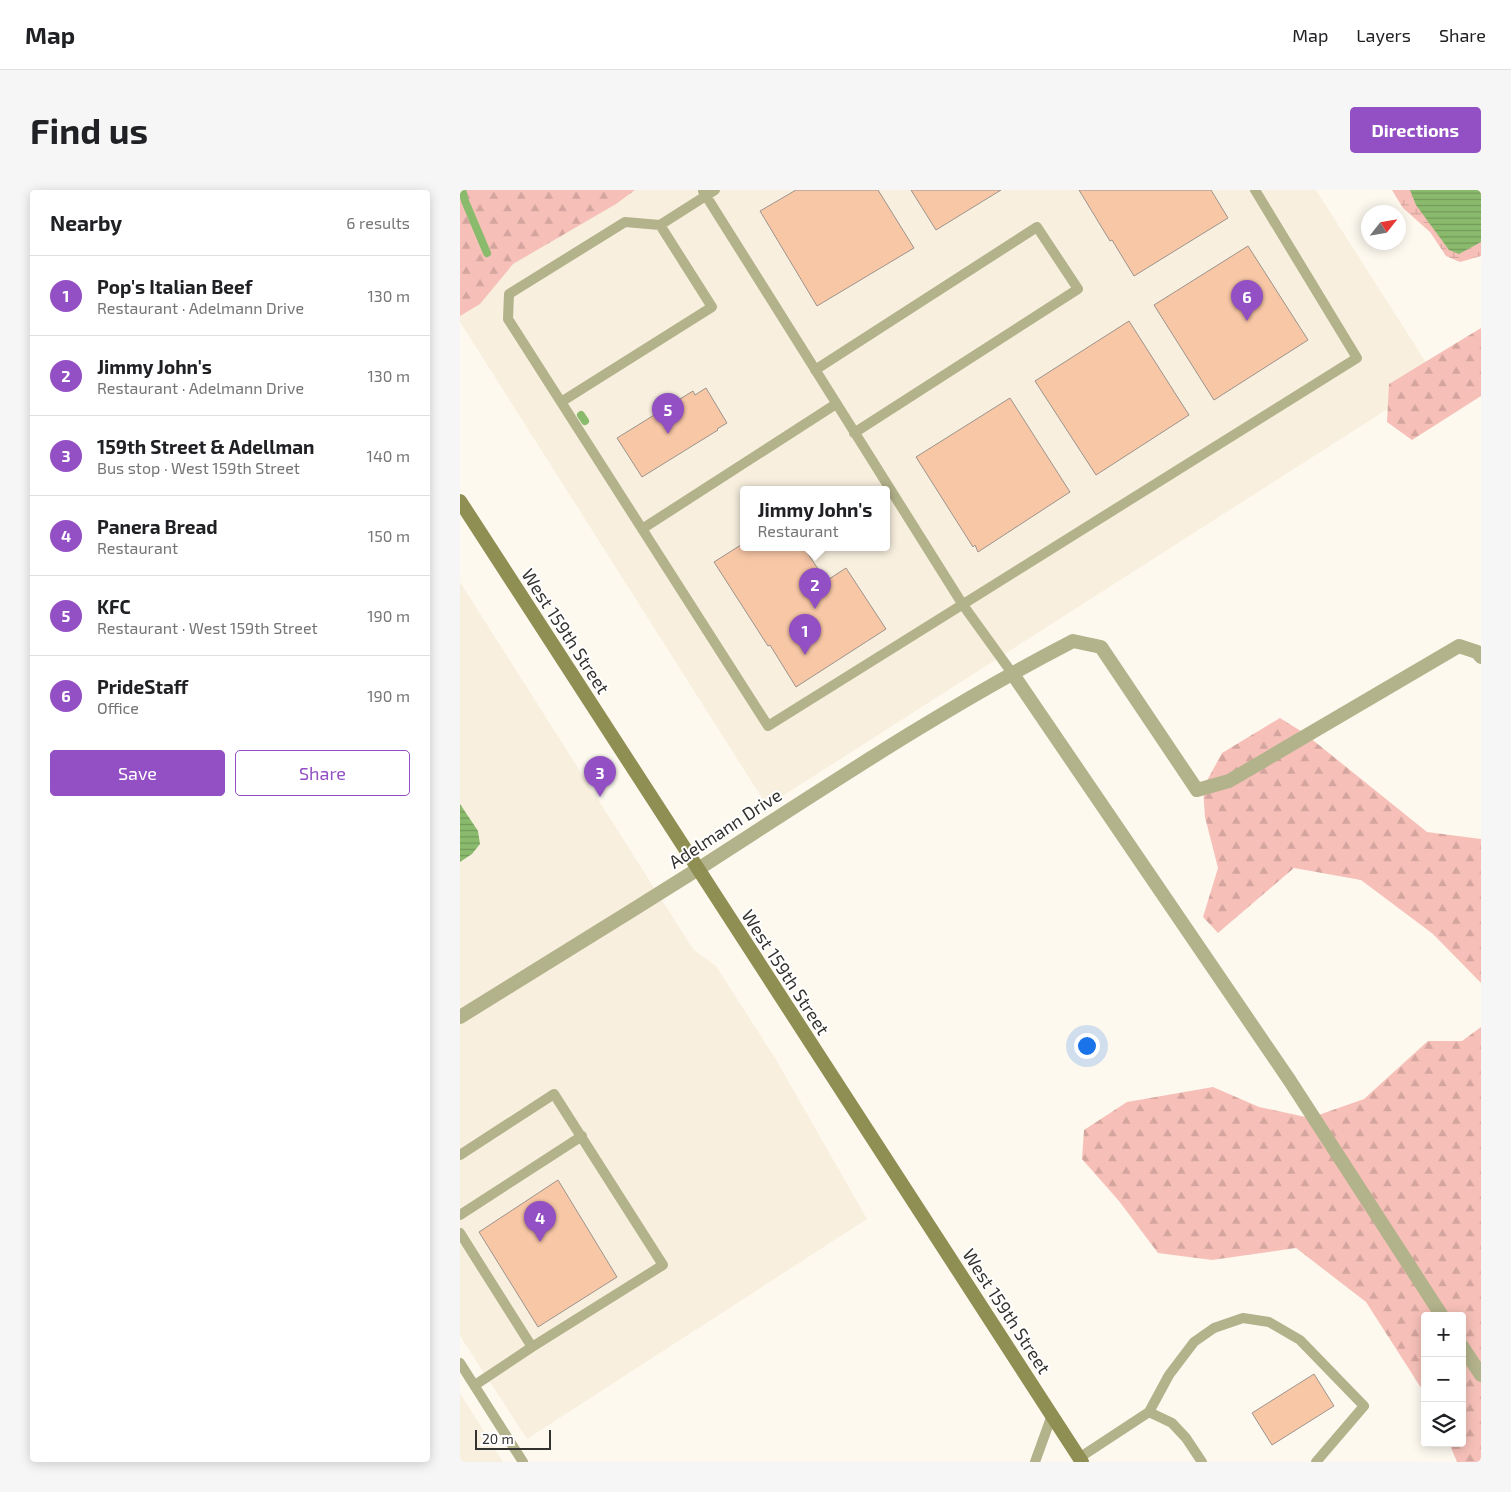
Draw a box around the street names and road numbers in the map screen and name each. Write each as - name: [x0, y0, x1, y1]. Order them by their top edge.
- street label: West 159th Street: [517, 564, 615, 698]
- street label: Adelmann Drive: [665, 783, 785, 873]
- street label: West 159th Street: [737, 905, 835, 1039]
- street label: West 159th Street: [958, 1244, 1056, 1378]

